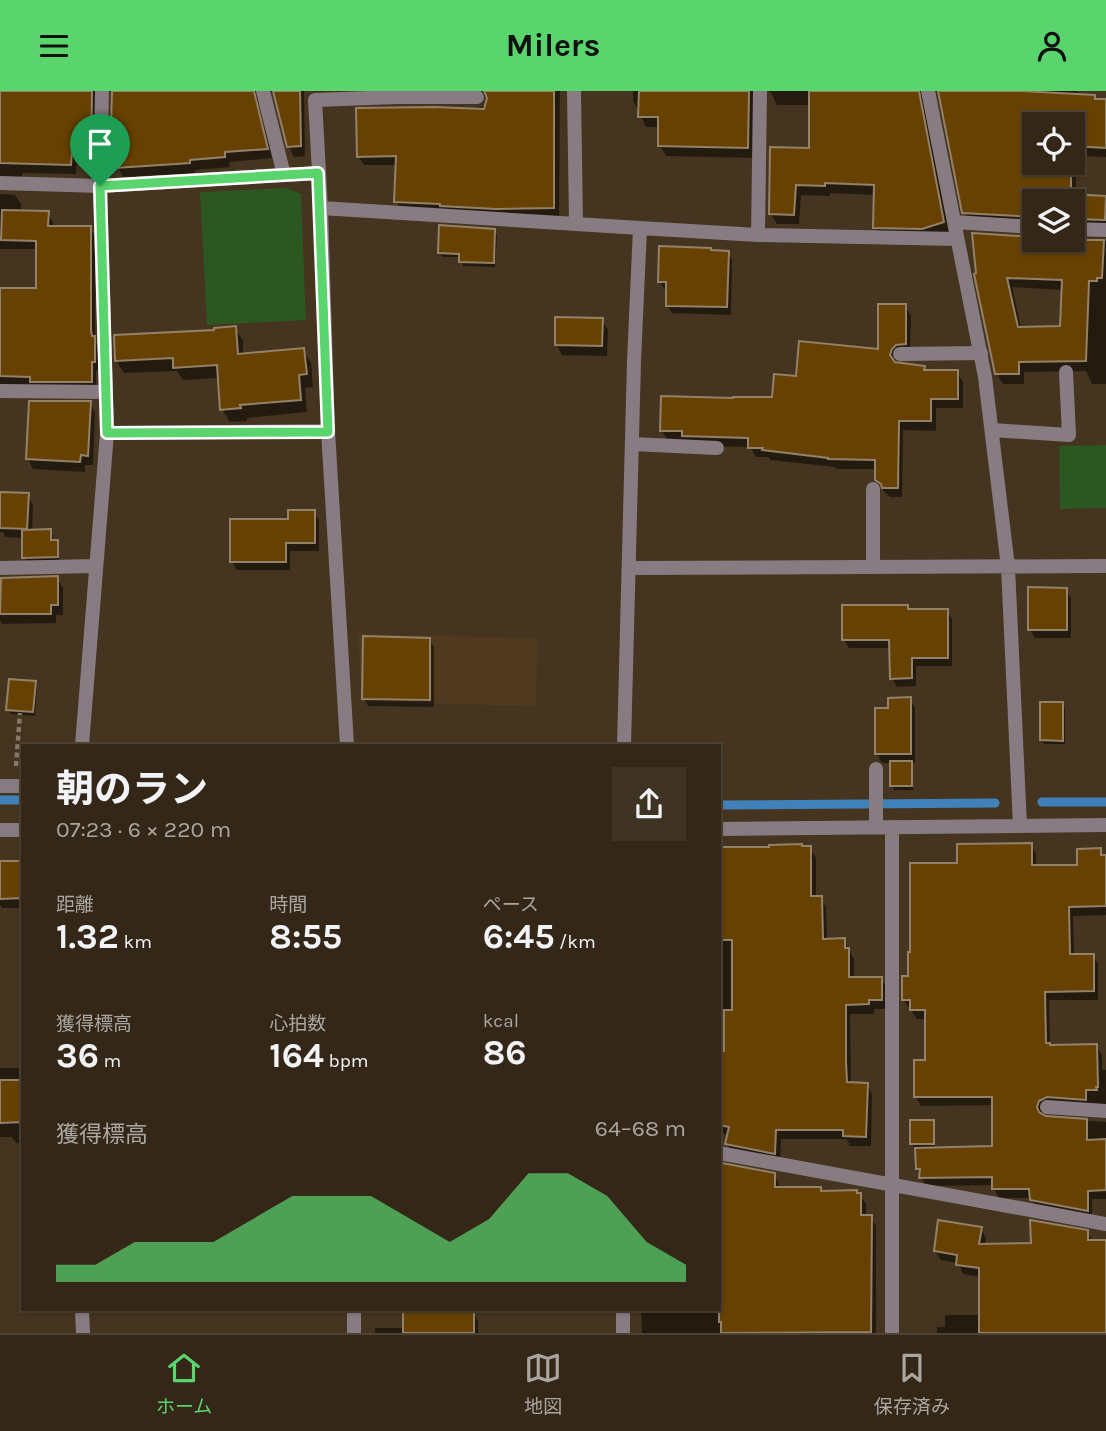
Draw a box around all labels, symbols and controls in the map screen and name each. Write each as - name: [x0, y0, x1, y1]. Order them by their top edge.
- icon: menu: [35, 27, 73, 65]
- text: Milers: [506, 27, 600, 64]
- icon: person: [1033, 27, 1071, 65]
- map controls: [1022, 112, 1085, 252]
- button: locate: [1022, 112, 1085, 175]
- pin: [70, 114, 130, 186]
- icon: arrive: [81, 125, 119, 163]
- button: layers: [1022, 189, 1085, 252]
- text: 朝のラン: [56, 767, 208, 812]
- button: share: [612, 767, 686, 841]
- text: 07:23 · 6 × 220 m: [56, 816, 231, 843]
- text: 距離: [56, 894, 94, 916]
- text: 時間: [269, 894, 307, 916]
- text: ペース: [483, 894, 539, 916]
- text: 1.32: [56, 916, 119, 957]
- text: 8:55: [269, 916, 342, 957]
- text: 6:45: [483, 916, 555, 957]
- text: km: [119, 931, 152, 953]
- text: /km: [555, 931, 596, 953]
- text: kcal: [483, 1010, 519, 1032]
- text: 獲得標高: [56, 1013, 132, 1035]
- text: 心拍数: [269, 1013, 326, 1035]
- text: 86: [483, 1032, 527, 1073]
- text: 36: [56, 1035, 99, 1076]
- text: 164: [269, 1035, 324, 1076]
- text: m: [99, 1050, 121, 1072]
- text: bpm: [324, 1050, 369, 1072]
- text: 64–68 m: [595, 1115, 686, 1142]
- text: 獲得標高: [56, 1121, 148, 1148]
- tab: ホーム: [156, 1349, 212, 1418]
- tab: 地図: [524, 1349, 562, 1418]
- tab: 保存済み: [874, 1349, 950, 1418]

